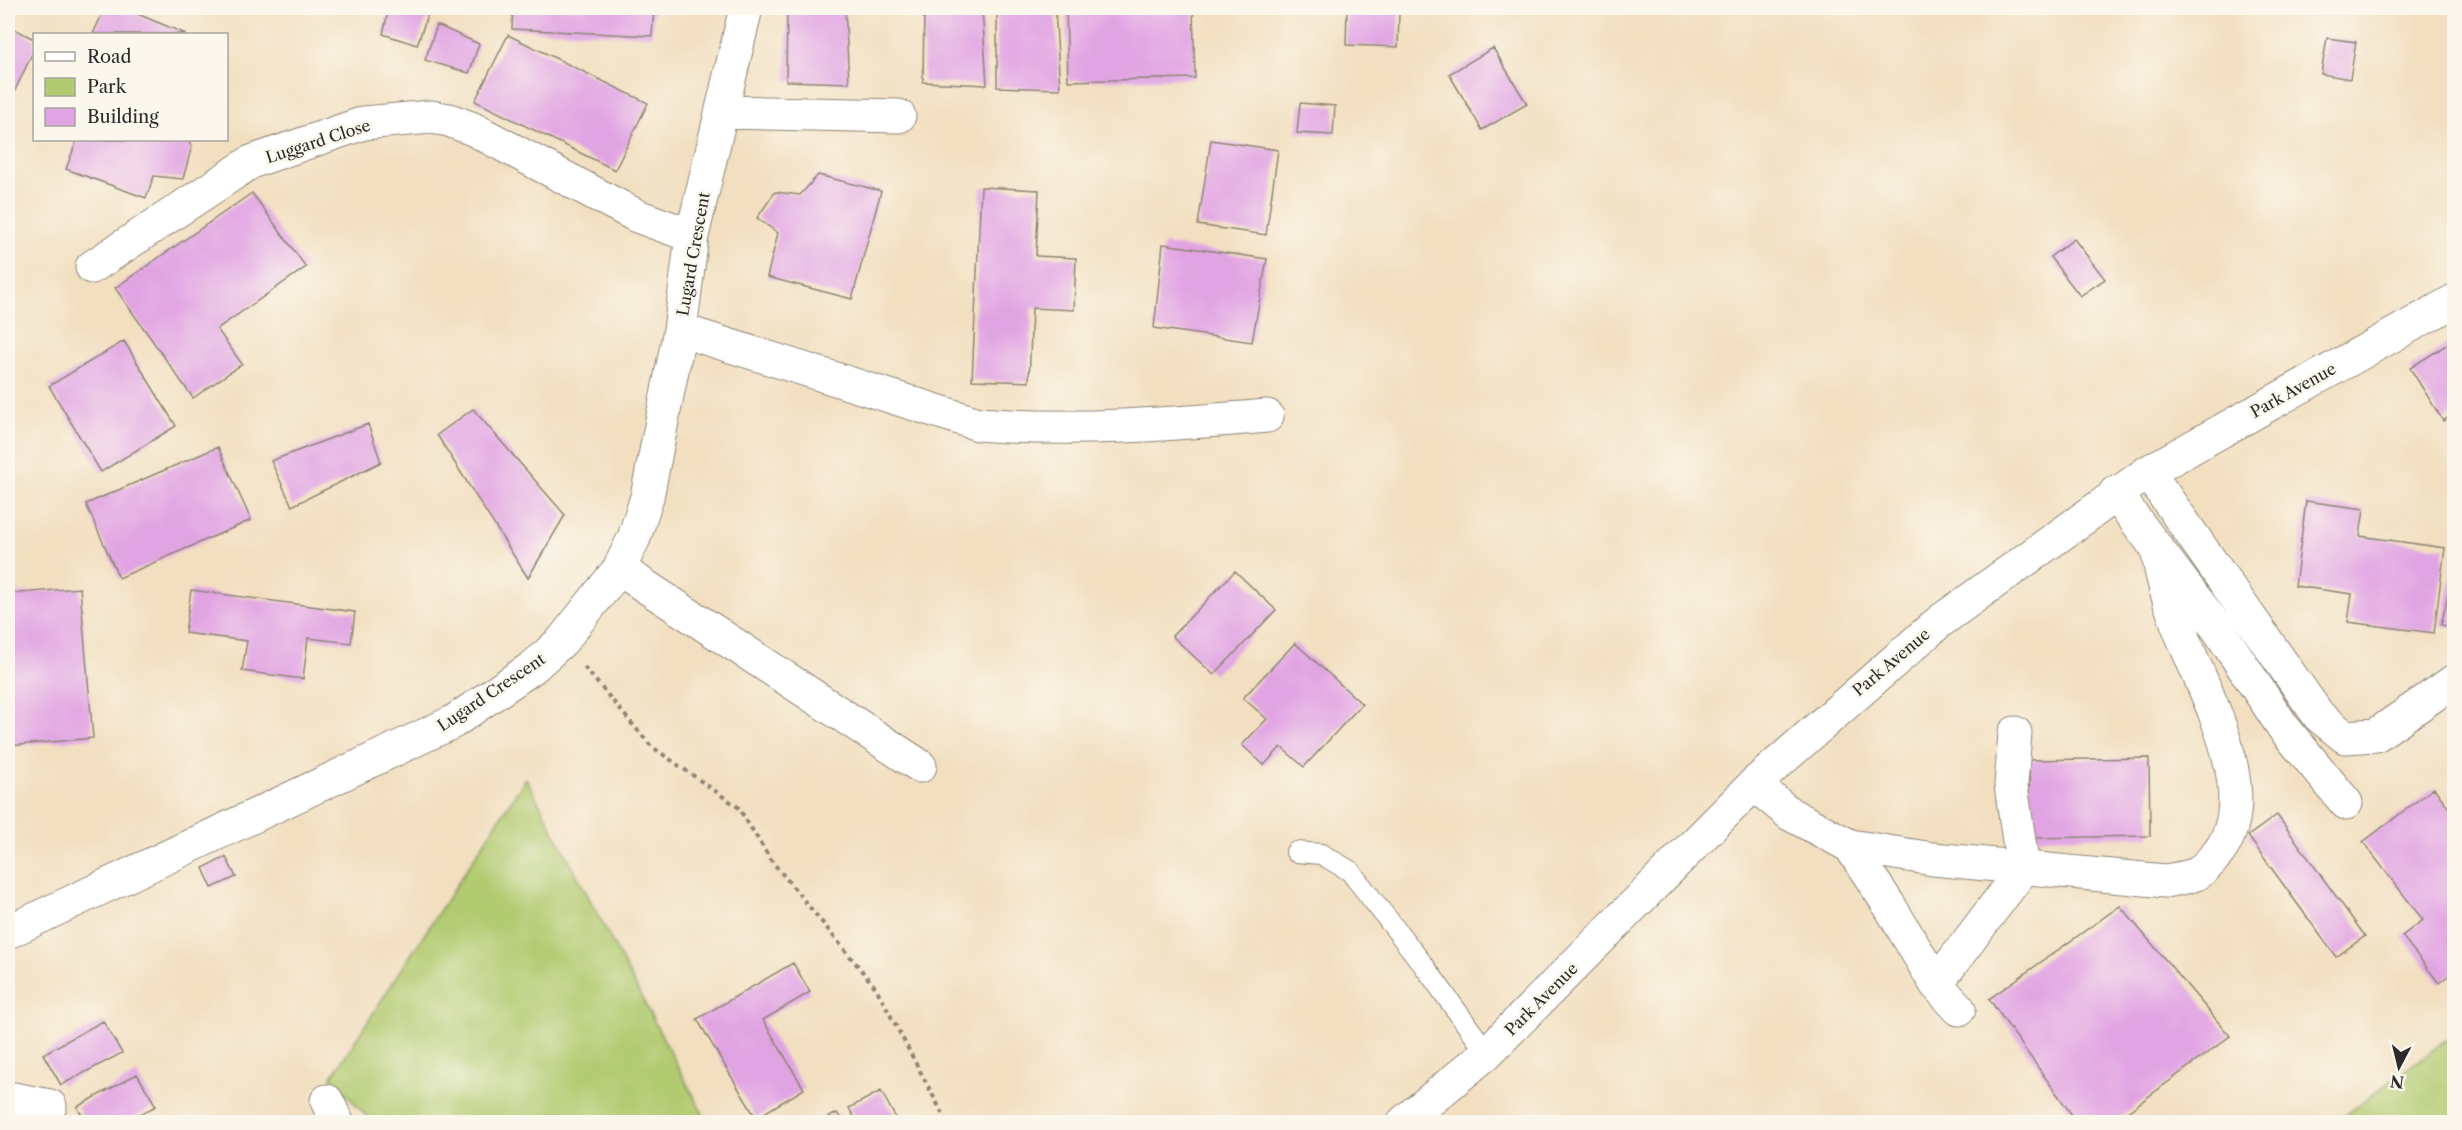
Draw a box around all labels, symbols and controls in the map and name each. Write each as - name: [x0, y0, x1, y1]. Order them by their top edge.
- legend: [33, 33, 228, 141]
- text: Road: [87, 46, 132, 68]
- text: Park: [87, 76, 128, 98]
- text: Building: [87, 106, 159, 128]
- street label: Luggard Close: [263, 115, 373, 167]
- street label: Lugard Crescent: [672, 190, 714, 318]
- street label: Park Avenue: [2247, 358, 2339, 422]
- street label: Park Avenue: [1848, 624, 1934, 700]
- street label: Lugard Crescent: [433, 648, 549, 735]
- street label: Park Avenue: [1500, 958, 1582, 1040]
- north arrow: [2369, 1037, 2429, 1097]
- text: N: [2389, 1071, 2405, 1093]

